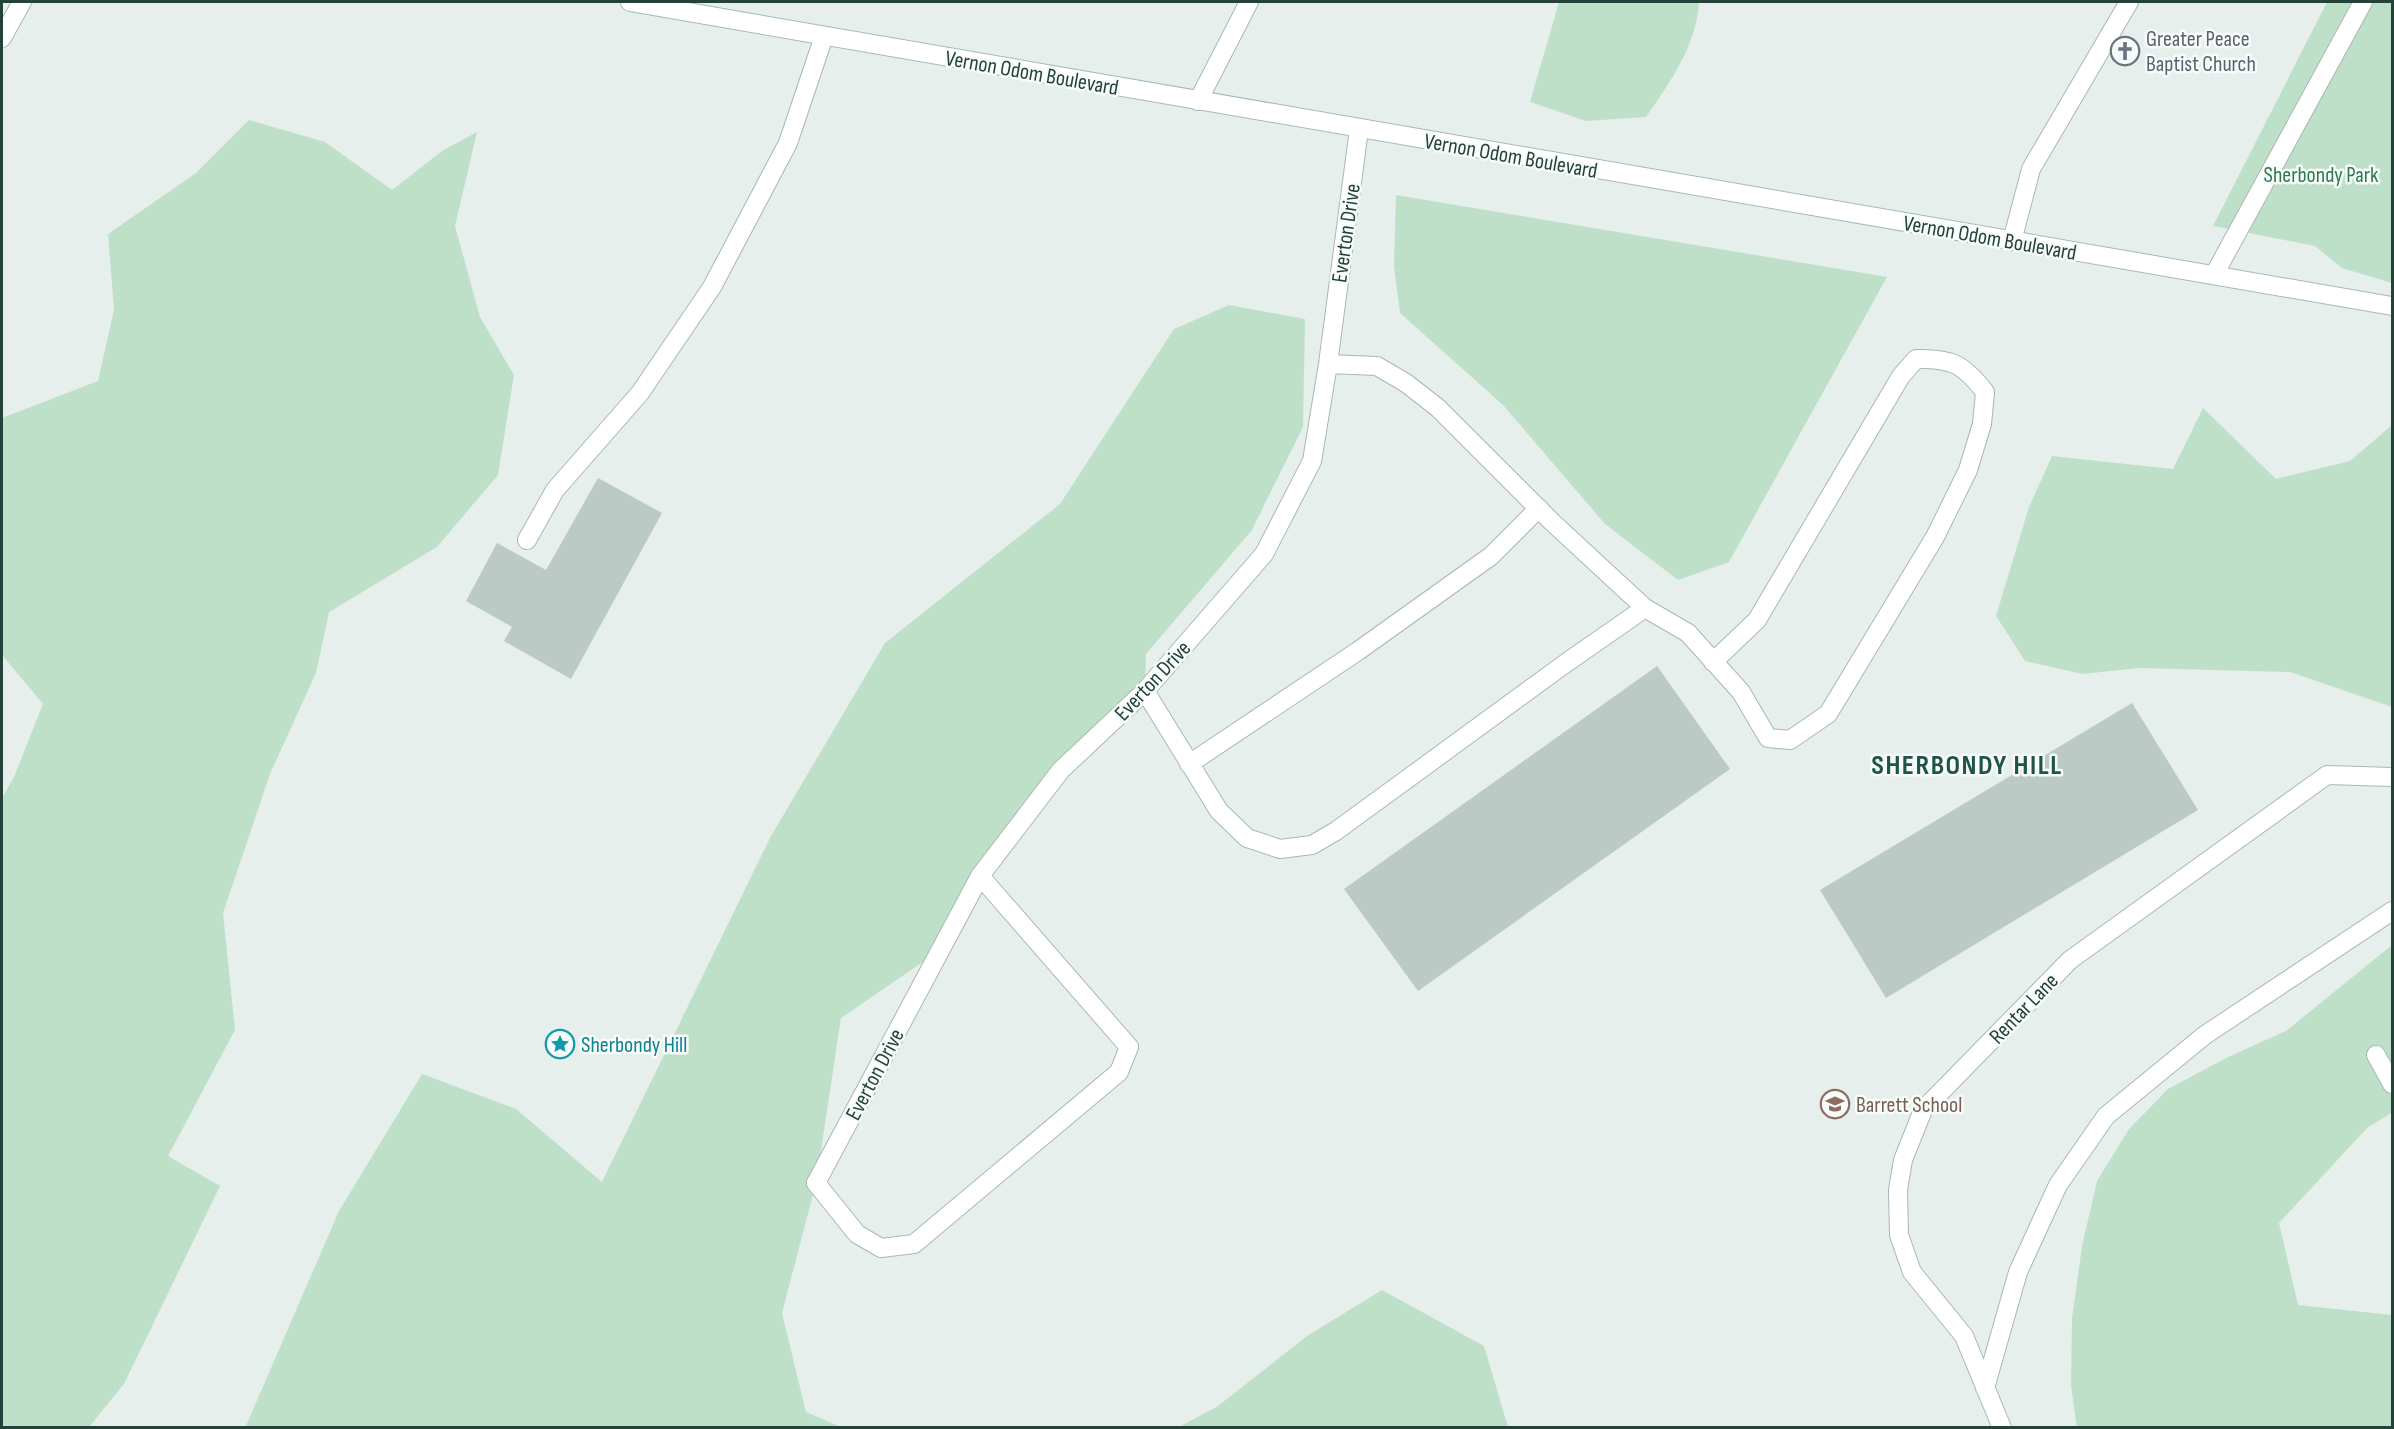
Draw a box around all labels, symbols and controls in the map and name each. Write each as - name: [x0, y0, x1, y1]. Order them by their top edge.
- place label: Greater Peace Baptist Church: [2146, 26, 2256, 78]
- church icon: Greater Peace Baptist Church: [2109, 35, 2141, 67]
- street label: Vernon Odom Boulevard: [943, 45, 1120, 102]
- street label: Vernon Odom Boulevard: [1422, 128, 1599, 185]
- park label: Sherbondy Park: [2263, 162, 2379, 189]
- street label: Everton Drive: [1326, 182, 1367, 285]
- street label: Vernon Odom Boulevard: [1901, 210, 2078, 267]
- street label: Everton Drive: [1109, 635, 1197, 727]
- district label: SHERBONDY HILL: [1871, 749, 2063, 782]
- street label: Rentar Lane: [1984, 968, 2064, 1050]
- street label: Everton Drive: [840, 1024, 911, 1125]
- place icon: Sherbondy Hill: [544, 1028, 576, 1060]
- place label: Sherbondy Hill: [581, 1032, 687, 1059]
- school or university icon: Barrett School: [1819, 1088, 1851, 1120]
- place label: Barrett School: [1856, 1092, 1962, 1119]

